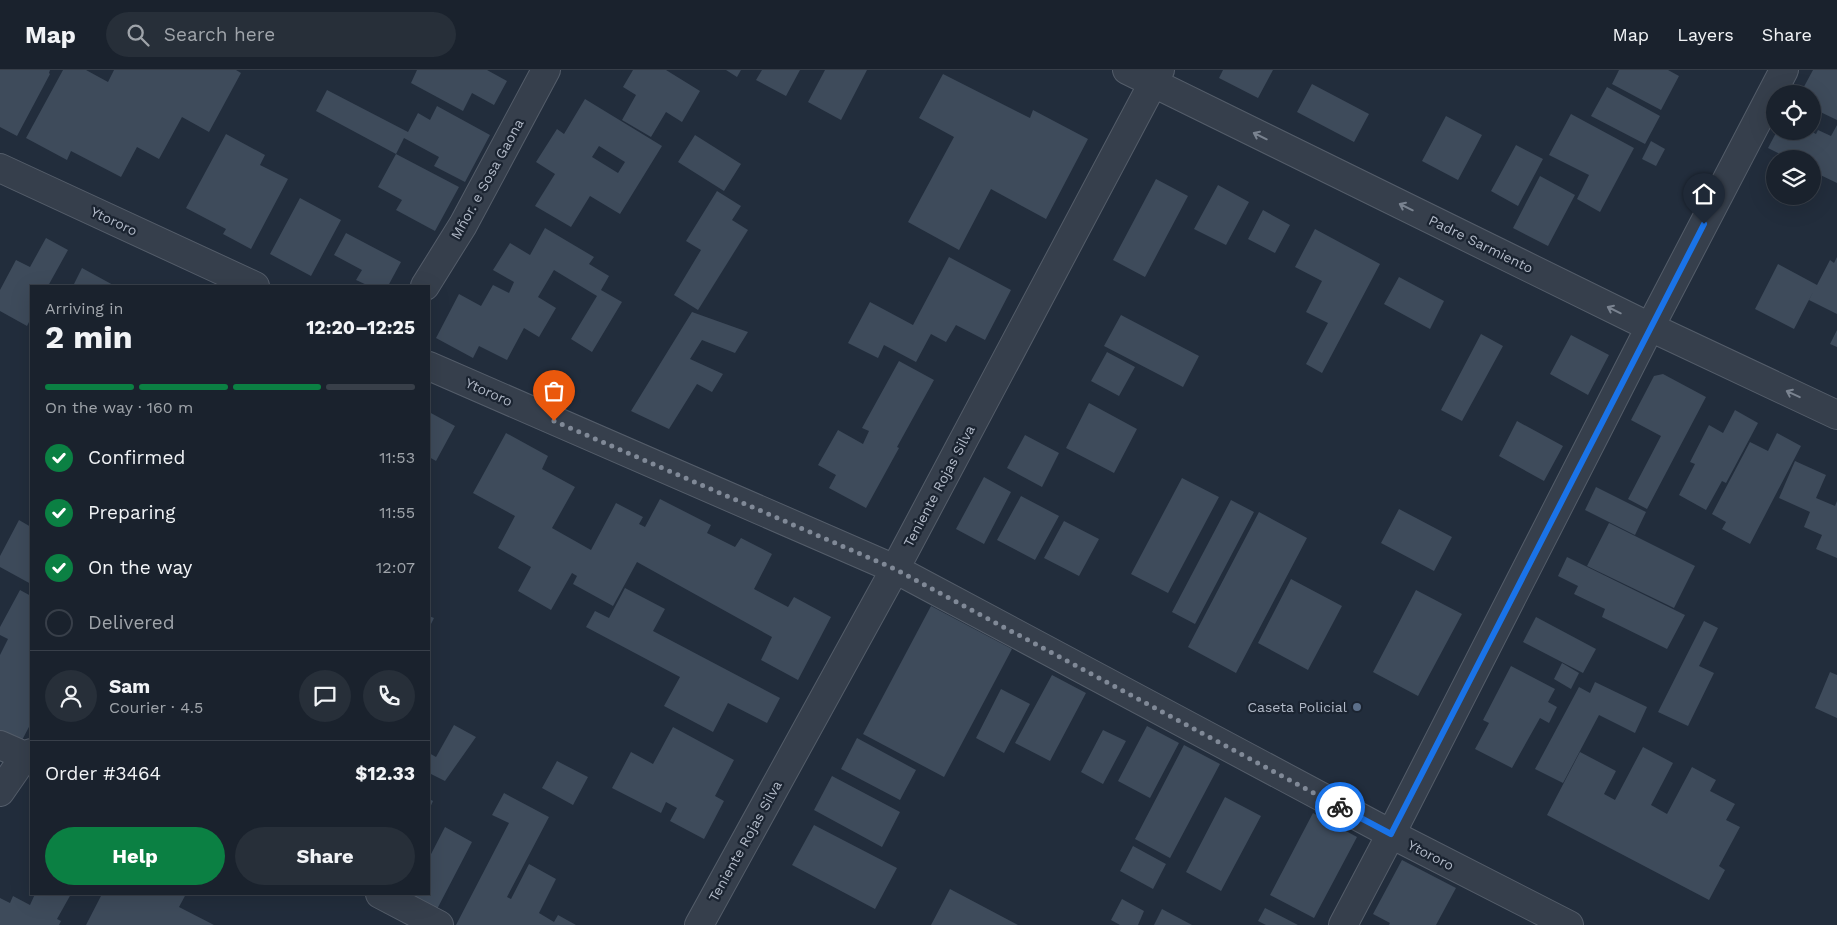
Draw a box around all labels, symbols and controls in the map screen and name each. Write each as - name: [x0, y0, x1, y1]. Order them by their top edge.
- search box: [106, 12, 456, 57]
- text: Map: [25, 21, 76, 49]
- icon: search: [124, 21, 152, 49]
- text: Search here: [164, 23, 275, 46]
- text: Map: [1612, 24, 1649, 45]
- text: Layers: [1677, 24, 1734, 45]
- text: Share: [1762, 24, 1812, 45]
- map controls: [1766, 85, 1821, 205]
- button: locate: [1766, 85, 1821, 140]
- street label: Mñor. e Sosa Gaona: [447, 116, 527, 242]
- one-way arrow: [1253, 131, 1268, 140]
- button: layers: [1766, 150, 1821, 205]
- pin: [1683, 173, 1725, 224]
- icon: home: [1690, 180, 1718, 208]
- one-way arrow: [1399, 202, 1414, 212]
- street label: Ytororo: [88, 203, 140, 239]
- street label: Padre Sarmiento: [1426, 212, 1536, 276]
- text: Arriving in: [45, 299, 123, 318]
- one-way arrow: [1607, 304, 1622, 314]
- text: 12:20–12:25: [306, 316, 415, 339]
- text: 2 min: [45, 318, 133, 356]
- pin: [533, 370, 575, 421]
- street label: Ytororo: [463, 375, 515, 409]
- icon: bag: [540, 377, 568, 405]
- one-way arrow: [1786, 389, 1801, 399]
- text: On the way · 160 m: [45, 398, 193, 417]
- street label: Teniente Rojas Silva: [900, 422, 978, 550]
- icon: check: [45, 444, 73, 472]
- text: Confirmed: [88, 446, 185, 469]
- text: 11:53: [379, 448, 415, 467]
- icon: check: [45, 499, 73, 527]
- text: Preparing: [88, 501, 175, 524]
- text: 11:55: [379, 503, 415, 522]
- icon: check: [45, 554, 73, 582]
- text: On the way: [88, 556, 192, 579]
- text: 12:07: [376, 558, 415, 577]
- text: Delivered: [88, 611, 175, 634]
- button: person: [45, 670, 97, 722]
- button: chat: [299, 670, 351, 722]
- button: phone: [363, 670, 415, 722]
- text: Sam: [109, 675, 150, 698]
- text: Courier · 4.5: [109, 698, 203, 717]
- place label: Caseta Policial: [1247, 699, 1348, 715]
- marker: Caseta Policial: [1351, 701, 1363, 713]
- text: Order #3464: [45, 762, 161, 785]
- text: $12.33: [355, 762, 415, 785]
- street label: Teniente Rojas Silva: [705, 778, 785, 904]
- courier: [1315, 782, 1365, 832]
- icon: bike: [1326, 793, 1354, 821]
- button: Help: [45, 827, 225, 885]
- button: Share: [235, 827, 415, 885]
- street label: Ytororo: [1405, 837, 1457, 873]

